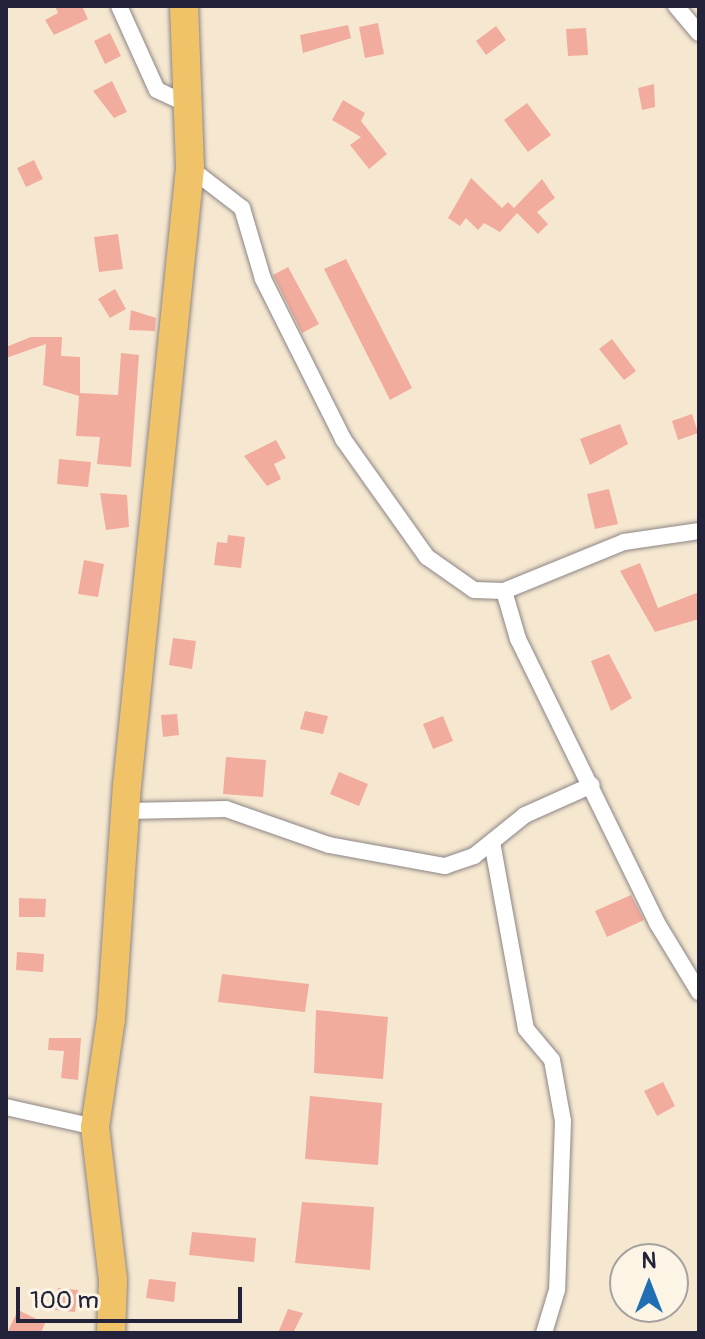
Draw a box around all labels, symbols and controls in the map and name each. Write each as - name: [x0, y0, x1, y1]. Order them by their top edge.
- north arrow: [609, 1243, 689, 1323]
- text: N: [642, 1247, 656, 1275]
- scale bar: [20, 1271, 246, 1321]
- text: 100 m: [30, 1286, 99, 1315]

